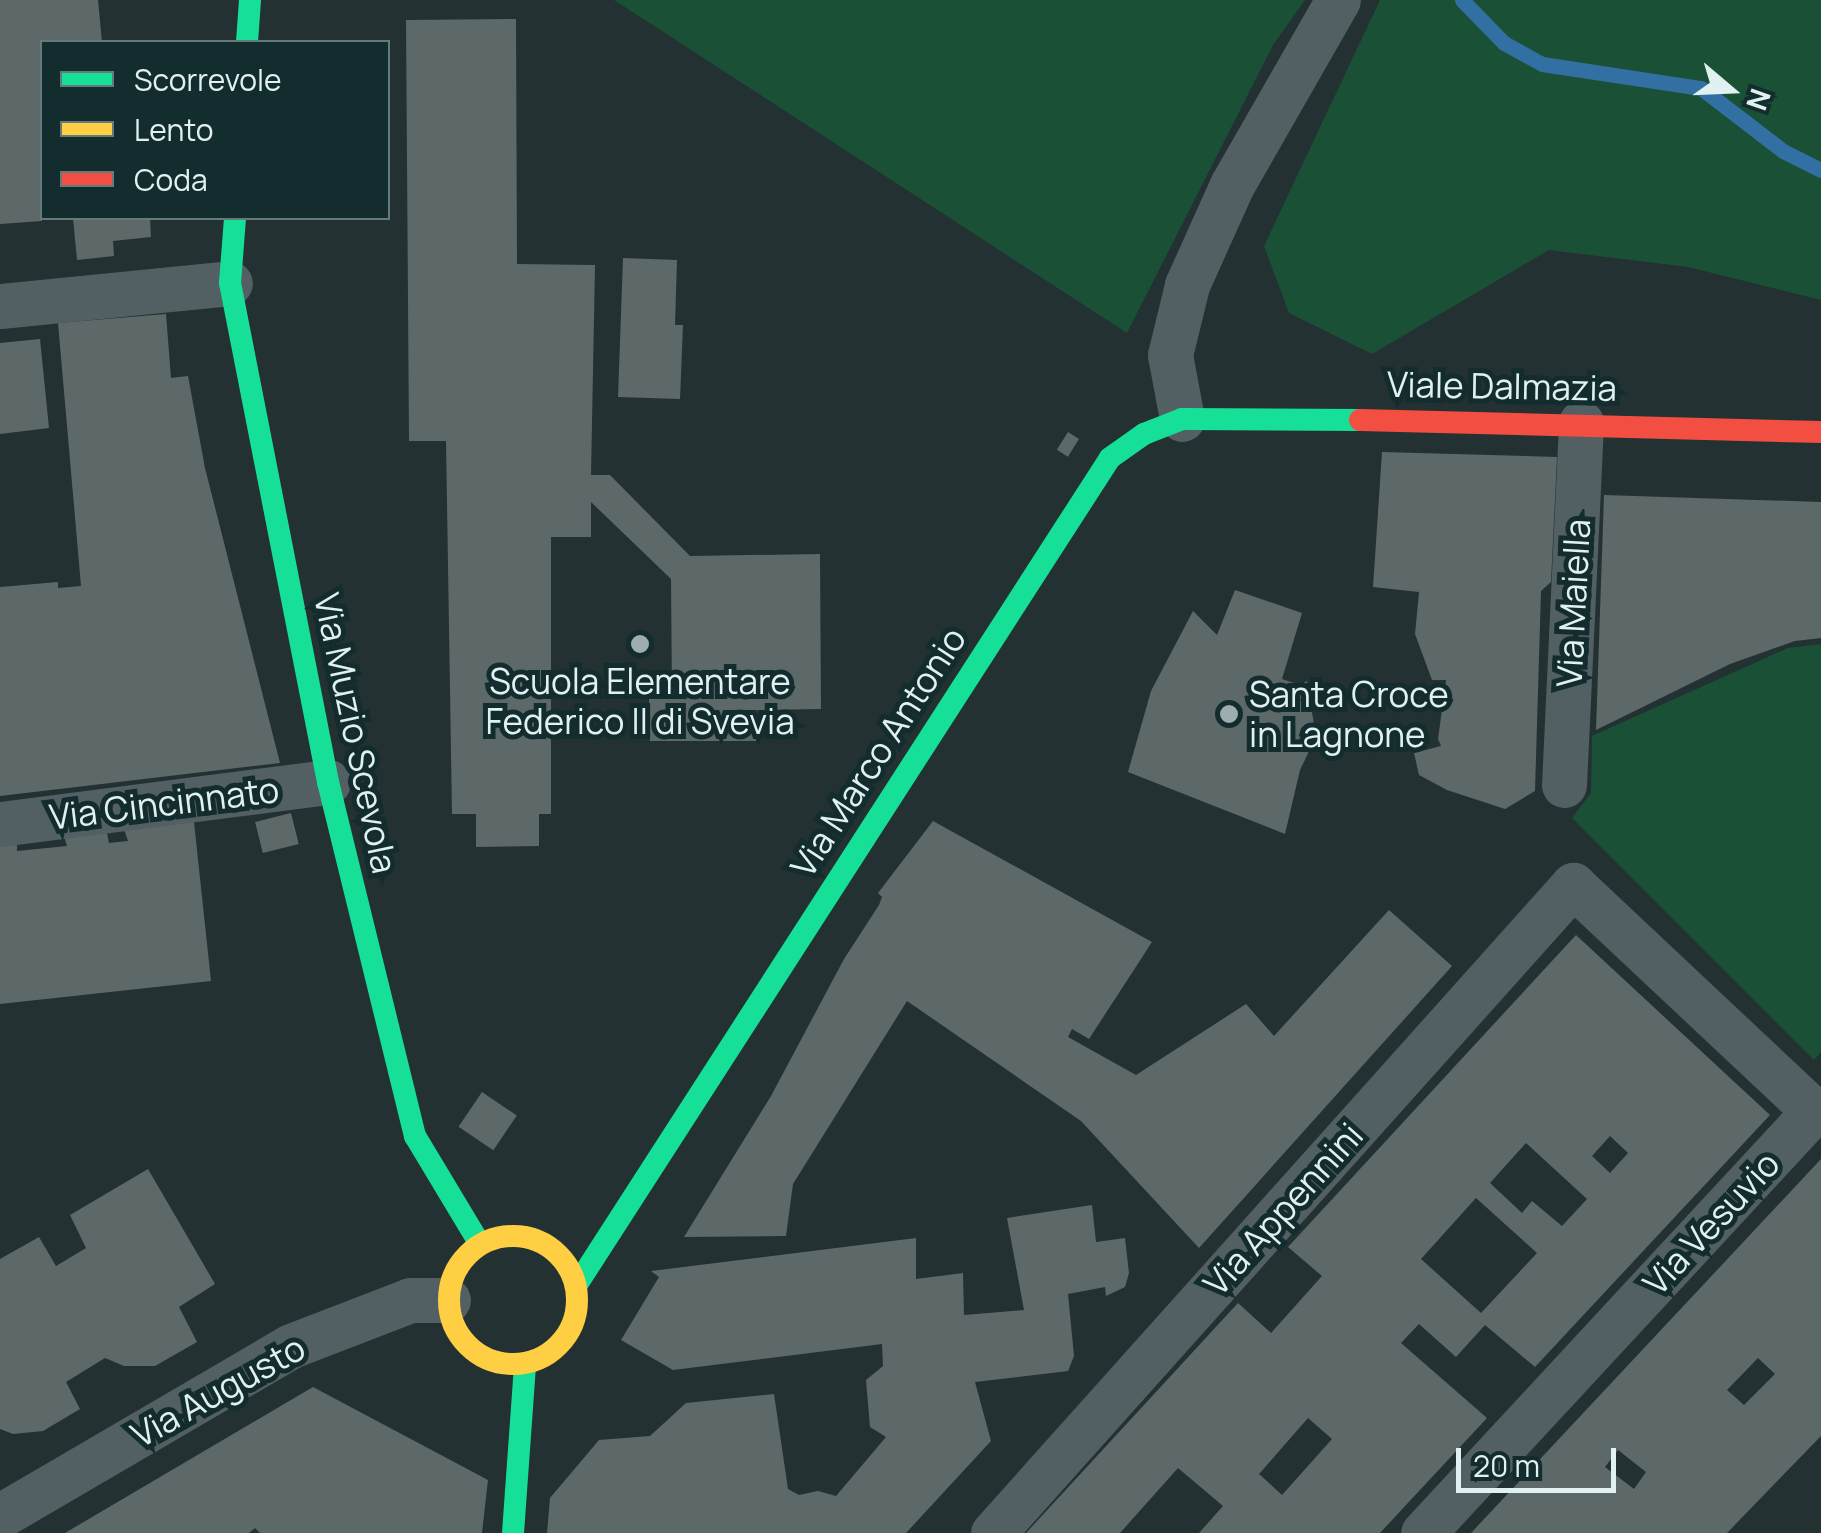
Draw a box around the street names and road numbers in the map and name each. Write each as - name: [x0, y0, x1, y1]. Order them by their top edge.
- street label: Viale Dalmazia: [1387, 363, 1617, 409]
- street label: Via Maiella: [1548, 518, 1598, 688]
- street label: Via Muzio Scevola: [306, 589, 406, 877]
- street label: Via Marco Antonio: [782, 619, 974, 885]
- street label: Via Cincinnato: [47, 768, 281, 838]
- street label: Via Appennini: [1195, 1114, 1371, 1304]
- street label: Via Vesuvio: [1634, 1143, 1788, 1303]
- street label: Via Augusto: [124, 1326, 312, 1456]

